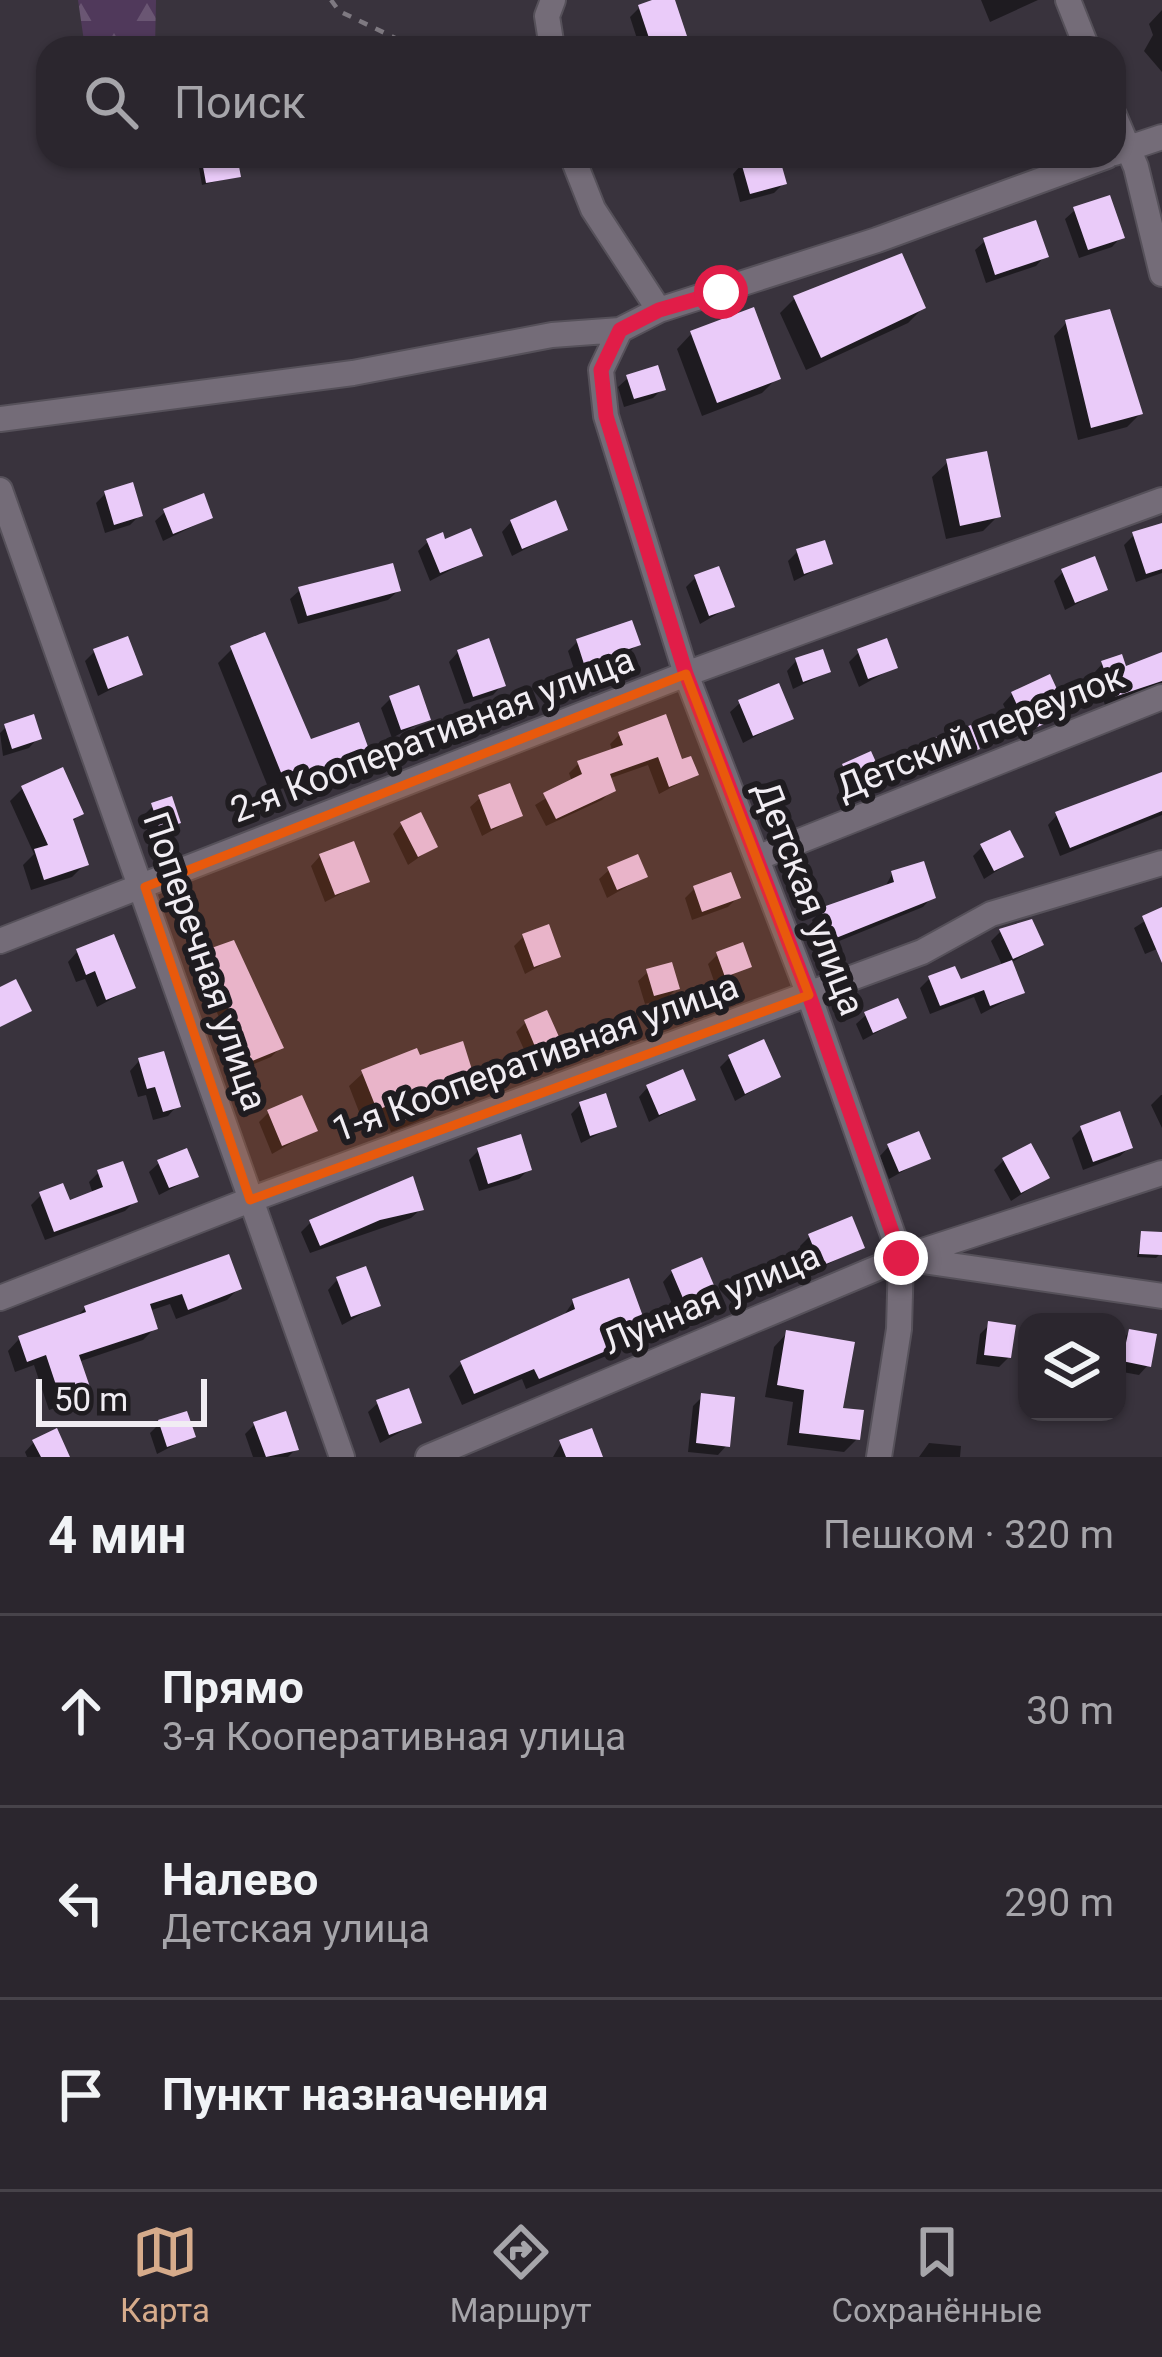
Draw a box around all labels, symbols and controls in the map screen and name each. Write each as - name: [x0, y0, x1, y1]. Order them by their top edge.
- search box: [36, 36, 1126, 168]
- icon: search: [78, 69, 144, 135]
- text: Поиск: [174, 76, 306, 129]
- route start: [694, 265, 748, 319]
- street label: 2-я Кооперативная улица: [225, 639, 640, 831]
- street label: Детский переулок: [830, 655, 1131, 809]
- street label: Детская улица: [745, 775, 873, 1021]
- street label: Поперечная улица: [134, 807, 276, 1116]
- street label: 1-я Кооперативная улица: [327, 965, 744, 1151]
- route end: [874, 1231, 928, 1285]
- street label: Лунная улица: [597, 1234, 826, 1363]
- map controls: [1018, 1313, 1126, 1421]
- button: layers: [1018, 1313, 1126, 1421]
- scale bar: [36, 1373, 207, 1426]
- text: 50 m: [54, 1380, 128, 1419]
- text: 4 мин: [48, 1506, 186, 1565]
- text: Пешком · 320 m: [823, 1512, 1114, 1558]
- text: Прямо: [162, 1661, 304, 1714]
- icon: ahead: [48, 1678, 114, 1744]
- text: 30 m: [1026, 1688, 1114, 1734]
- text: 3-я Кооперативная улица: [162, 1714, 626, 1760]
- text: Налево: [162, 1853, 319, 1906]
- icon: left: [48, 1870, 114, 1936]
- text: 290 m: [1004, 1880, 1114, 1926]
- text: Детская улица: [162, 1906, 430, 1952]
- icon: arrive: [48, 2062, 114, 2128]
- text: Пункт назначения: [162, 2068, 549, 2121]
- tab: Карта: [120, 2219, 210, 2330]
- tab: Маршрут: [450, 2219, 592, 2330]
- tab: Сохранённые: [832, 2219, 1042, 2330]

